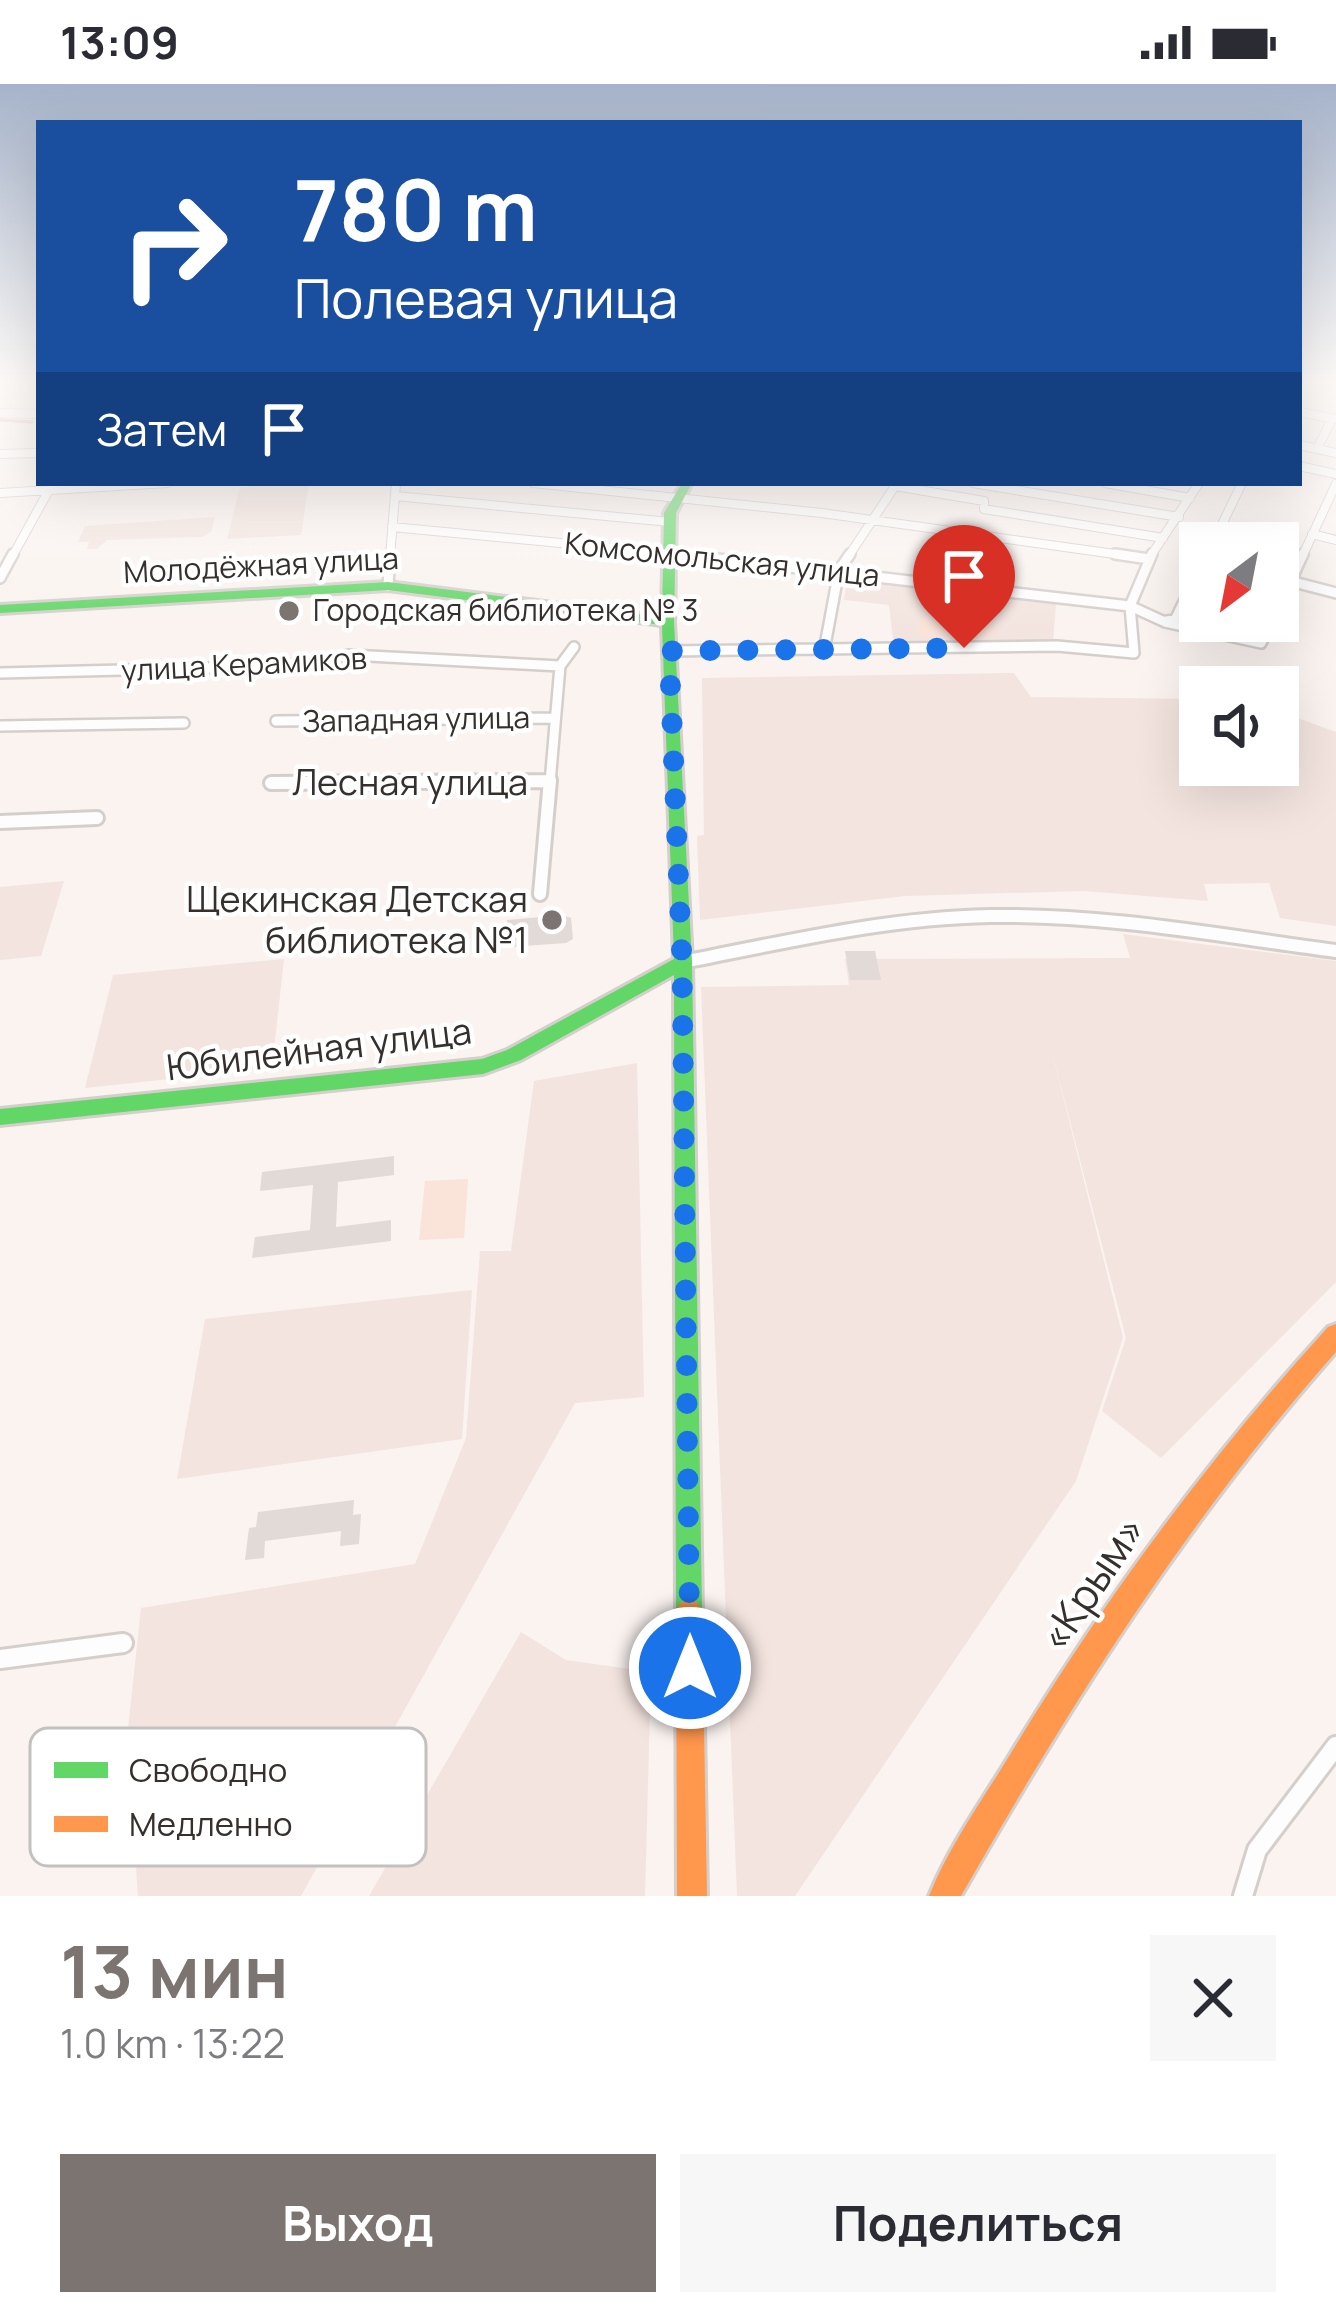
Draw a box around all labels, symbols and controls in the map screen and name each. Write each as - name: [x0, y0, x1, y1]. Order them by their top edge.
- text: 13:09: [60, 11, 179, 73]
- text: 780 m: [294, 151, 538, 266]
- icon: right: [96, 168, 252, 324]
- text: Полевая улица: [294, 260, 678, 334]
- icon: arrive: [251, 396, 317, 462]
- text: Затем: [96, 398, 227, 460]
- street label: Комсомольская улица: [563, 522, 882, 595]
- north arrow: [1179, 522, 1299, 642]
- map controls: [1179, 522, 1299, 786]
- pin: [913, 525, 1015, 648]
- street label: Молодёжная улица: [122, 537, 400, 592]
- icon: arrive: [931, 543, 997, 609]
- place label: Городская библиотека № 3: [313, 589, 698, 630]
- marker: Городская библиотека № 3: [276, 598, 302, 624]
- street label: улица Керамиков: [120, 637, 368, 690]
- button: sound: [1179, 666, 1299, 786]
- street label: Западная улица: [302, 696, 530, 741]
- street label: Лесная улица: [292, 757, 528, 806]
- place label: Щекинская Детская библиотека №1: [186, 874, 528, 964]
- marker: Щекинская Детская библиотека №1: [539, 907, 565, 933]
- street label: Юбилейная улица: [164, 1005, 474, 1092]
- street label: «Крым»: [1025, 1503, 1158, 1662]
- position arrow: [627, 1605, 753, 1731]
- legend: [30, 1728, 426, 1866]
- text: Свободно: [129, 1747, 287, 1792]
- text: Медленно: [129, 1801, 293, 1846]
- text: 13 мин: [60, 1921, 289, 2020]
- button: close: [1150, 1935, 1276, 2061]
- text: 1.0 km · 13:22: [60, 2016, 285, 2070]
- button: Выход: [60, 2154, 656, 2292]
- button: Поделиться: [680, 2154, 1276, 2292]

